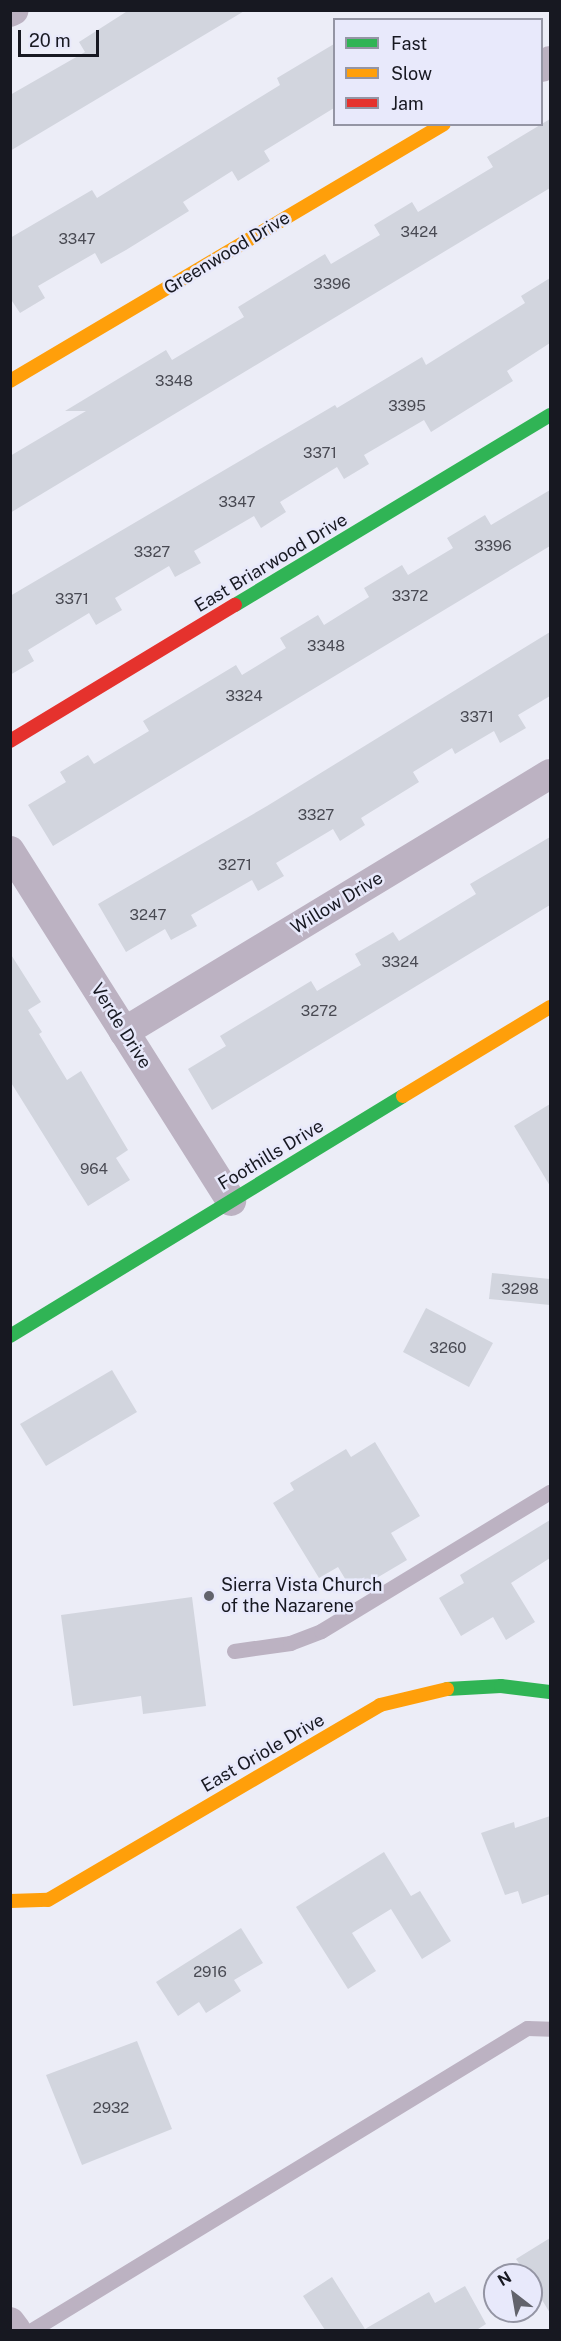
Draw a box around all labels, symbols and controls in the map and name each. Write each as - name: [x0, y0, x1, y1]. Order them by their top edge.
- scale bar: [21, 18, 102, 56]
- legend: [333, 18, 543, 126]
- text: 20 m: [29, 30, 71, 51]
- text: Fast: [391, 33, 427, 54]
- text: Slow: [391, 63, 432, 84]
- text: Jam: [391, 93, 424, 114]
- street label: Greenwood Drive: [160, 207, 294, 299]
- house number: 3424: [400, 223, 438, 241]
- house number: 3347: [58, 230, 96, 248]
- house number: 3396: [313, 275, 351, 293]
- house number: 3348: [155, 372, 193, 390]
- house number: 3395: [388, 397, 426, 415]
- house number: 3371: [303, 444, 337, 462]
- house number: 3347: [218, 493, 256, 511]
- street label: East Briarwood Drive: [191, 509, 351, 617]
- house number: 3396: [474, 537, 512, 555]
- house number: 3327: [134, 543, 170, 561]
- house number: 3372: [392, 587, 428, 605]
- house number: 3371: [55, 590, 89, 608]
- house number: 3348: [307, 637, 345, 655]
- house number: 3324: [225, 687, 263, 705]
- house number: 3371: [460, 708, 494, 726]
- house number: 3327: [298, 806, 334, 824]
- house number: 3271: [218, 856, 252, 874]
- street label: Willow Drive: [287, 867, 387, 939]
- house number: 3247: [130, 906, 166, 924]
- house number: 3324: [381, 953, 419, 971]
- street label: Verde Drive: [86, 979, 156, 1073]
- house number: 3272: [301, 1002, 337, 1020]
- street label: Foothills Drive: [214, 1115, 328, 1195]
- house number: 964: [80, 1160, 108, 1178]
- house number: 3298: [501, 1280, 539, 1298]
- house number: 3260: [430, 1339, 466, 1357]
- place label: Sierra Vista Church of the Nazarene: [221, 1575, 383, 1618]
- marker: Sierra Vista Church of the Nazarene: [202, 1589, 216, 1603]
- street label: East Oriole Drive: [198, 1709, 328, 1797]
- house number: 2916: [193, 1963, 227, 1981]
- house number: 2932: [93, 2099, 129, 2117]
- north arrow: [483, 2263, 543, 2323]
- text: N: [494, 2267, 515, 2290]

